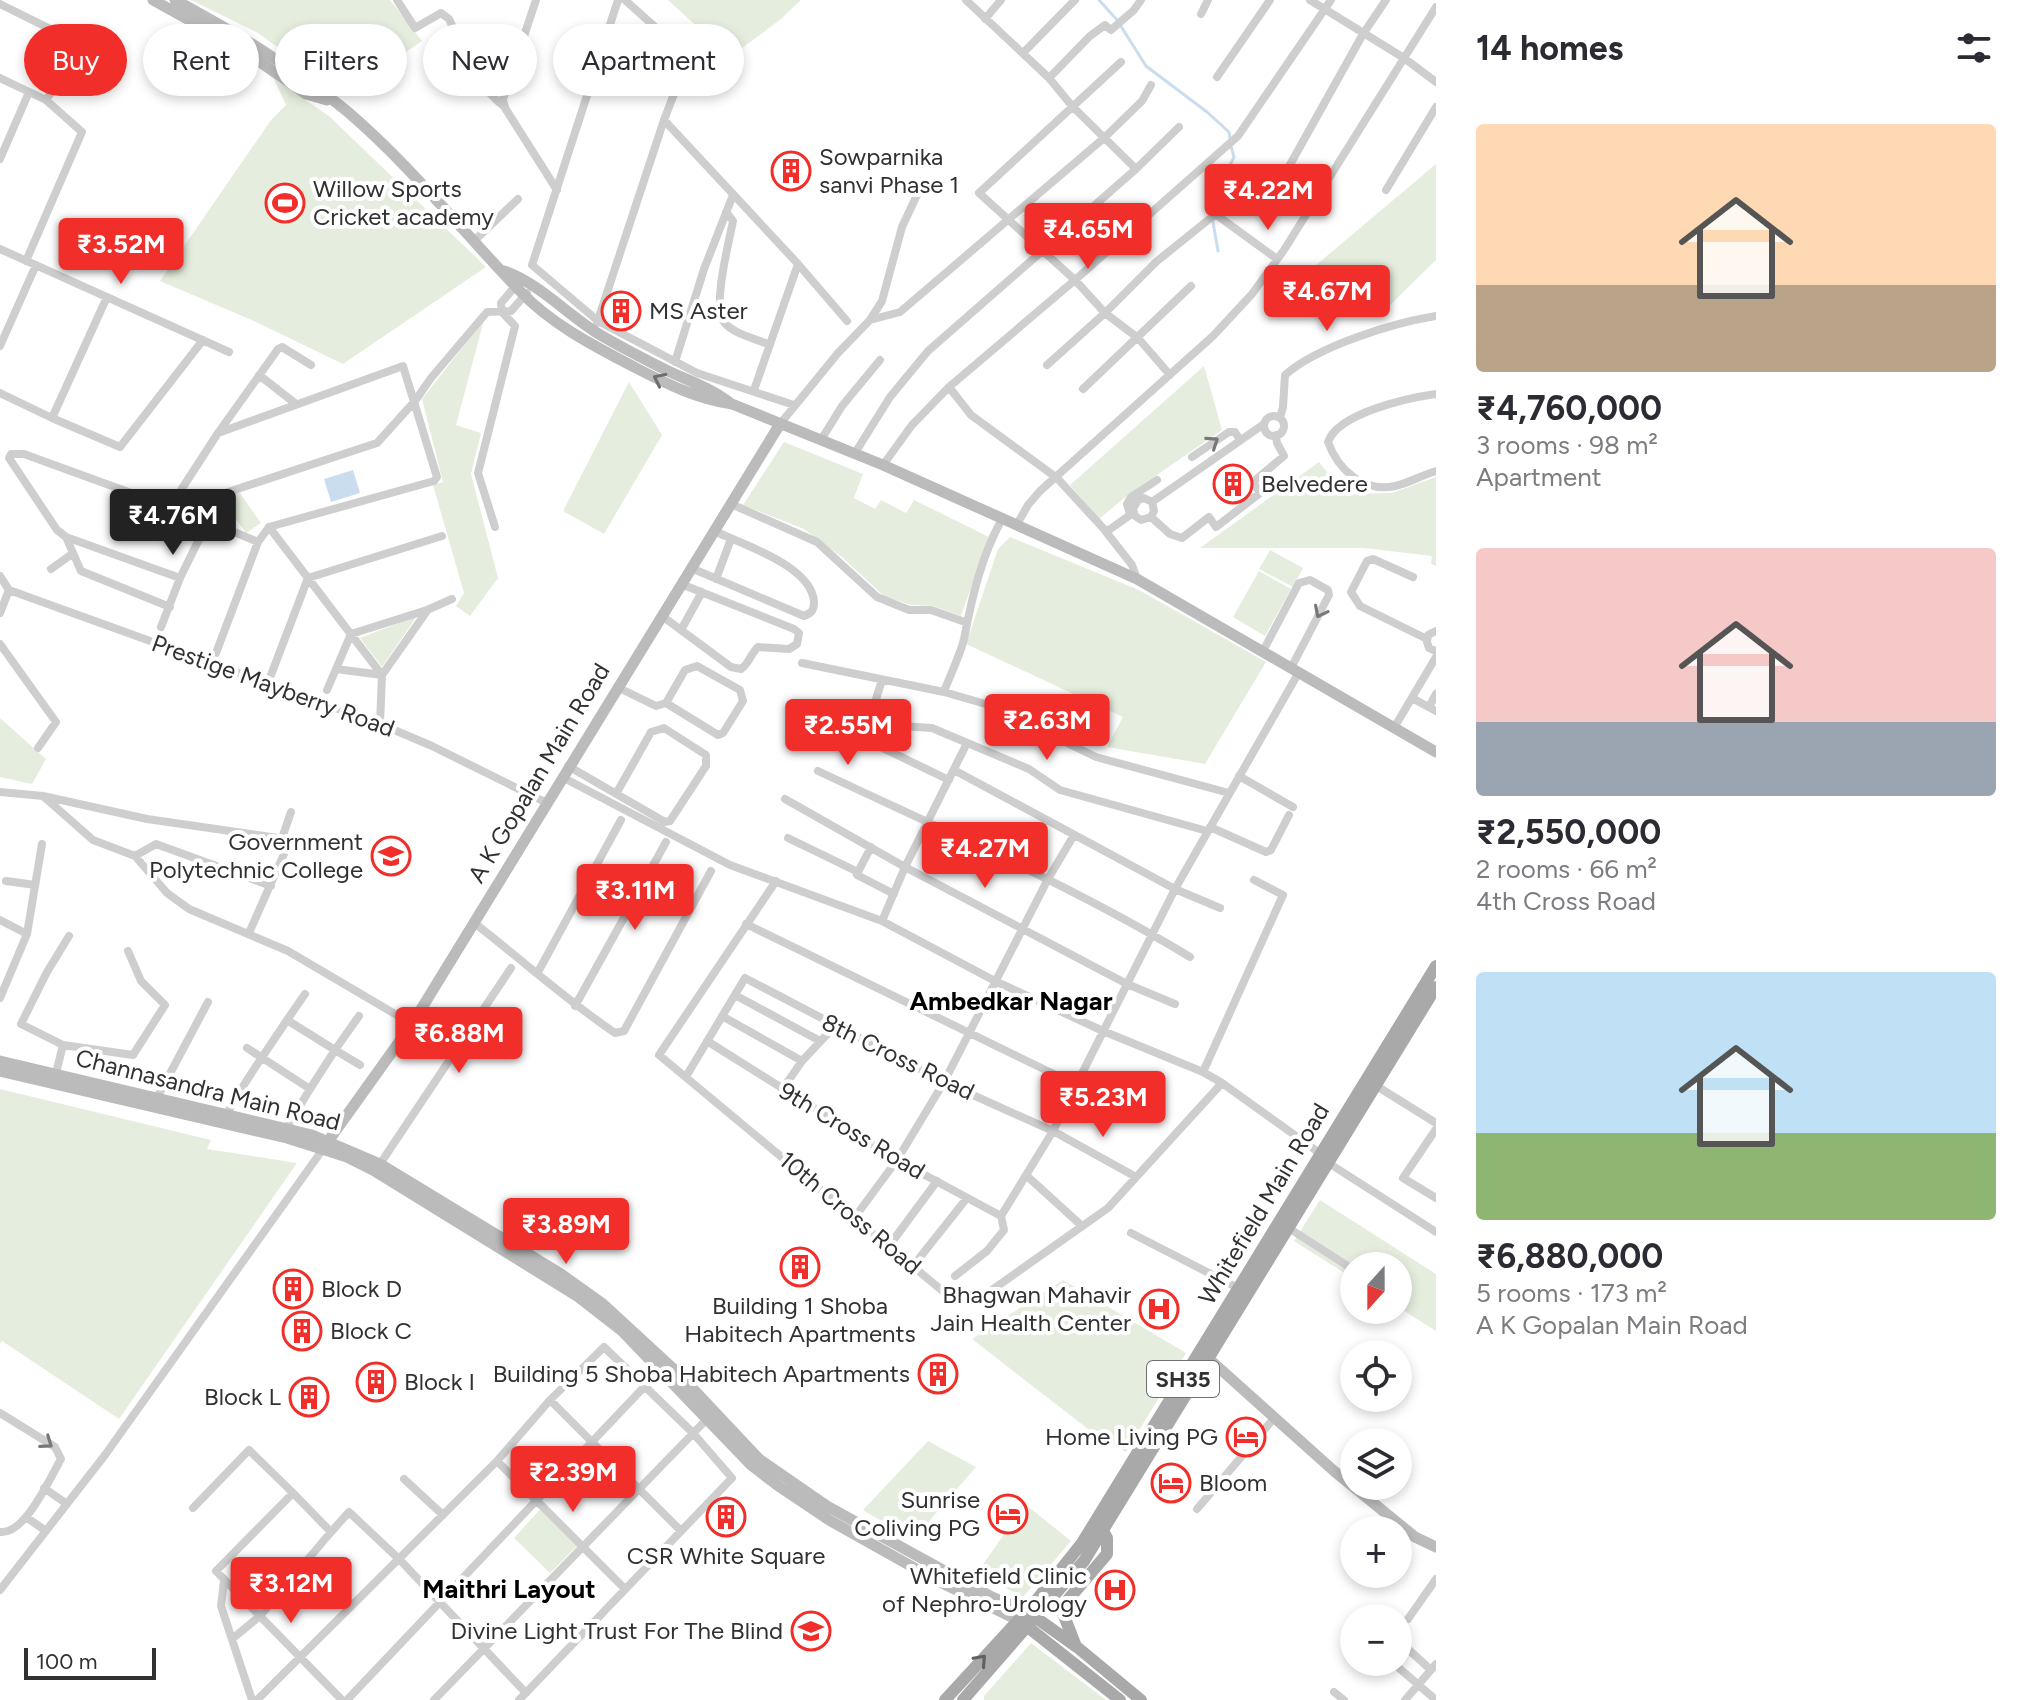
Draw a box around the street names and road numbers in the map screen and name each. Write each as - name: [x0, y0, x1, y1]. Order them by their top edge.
- street label: Prestige Mayberry Road: [148, 628, 398, 743]
- street label: A K Gopalan Main Road: [462, 658, 616, 888]
- street label: 8th Cross Road: [817, 1007, 979, 1106]
- street label: Channasandra Main Road: [73, 1043, 343, 1136]
- street label: 9th Cross Road: [774, 1076, 930, 1185]
- street label: Whitefield Main Road: [1192, 1098, 1335, 1310]
- street label: 10th Cross Road: [773, 1145, 927, 1280]
- road number: SH35: [1147, 1361, 1219, 1397]

